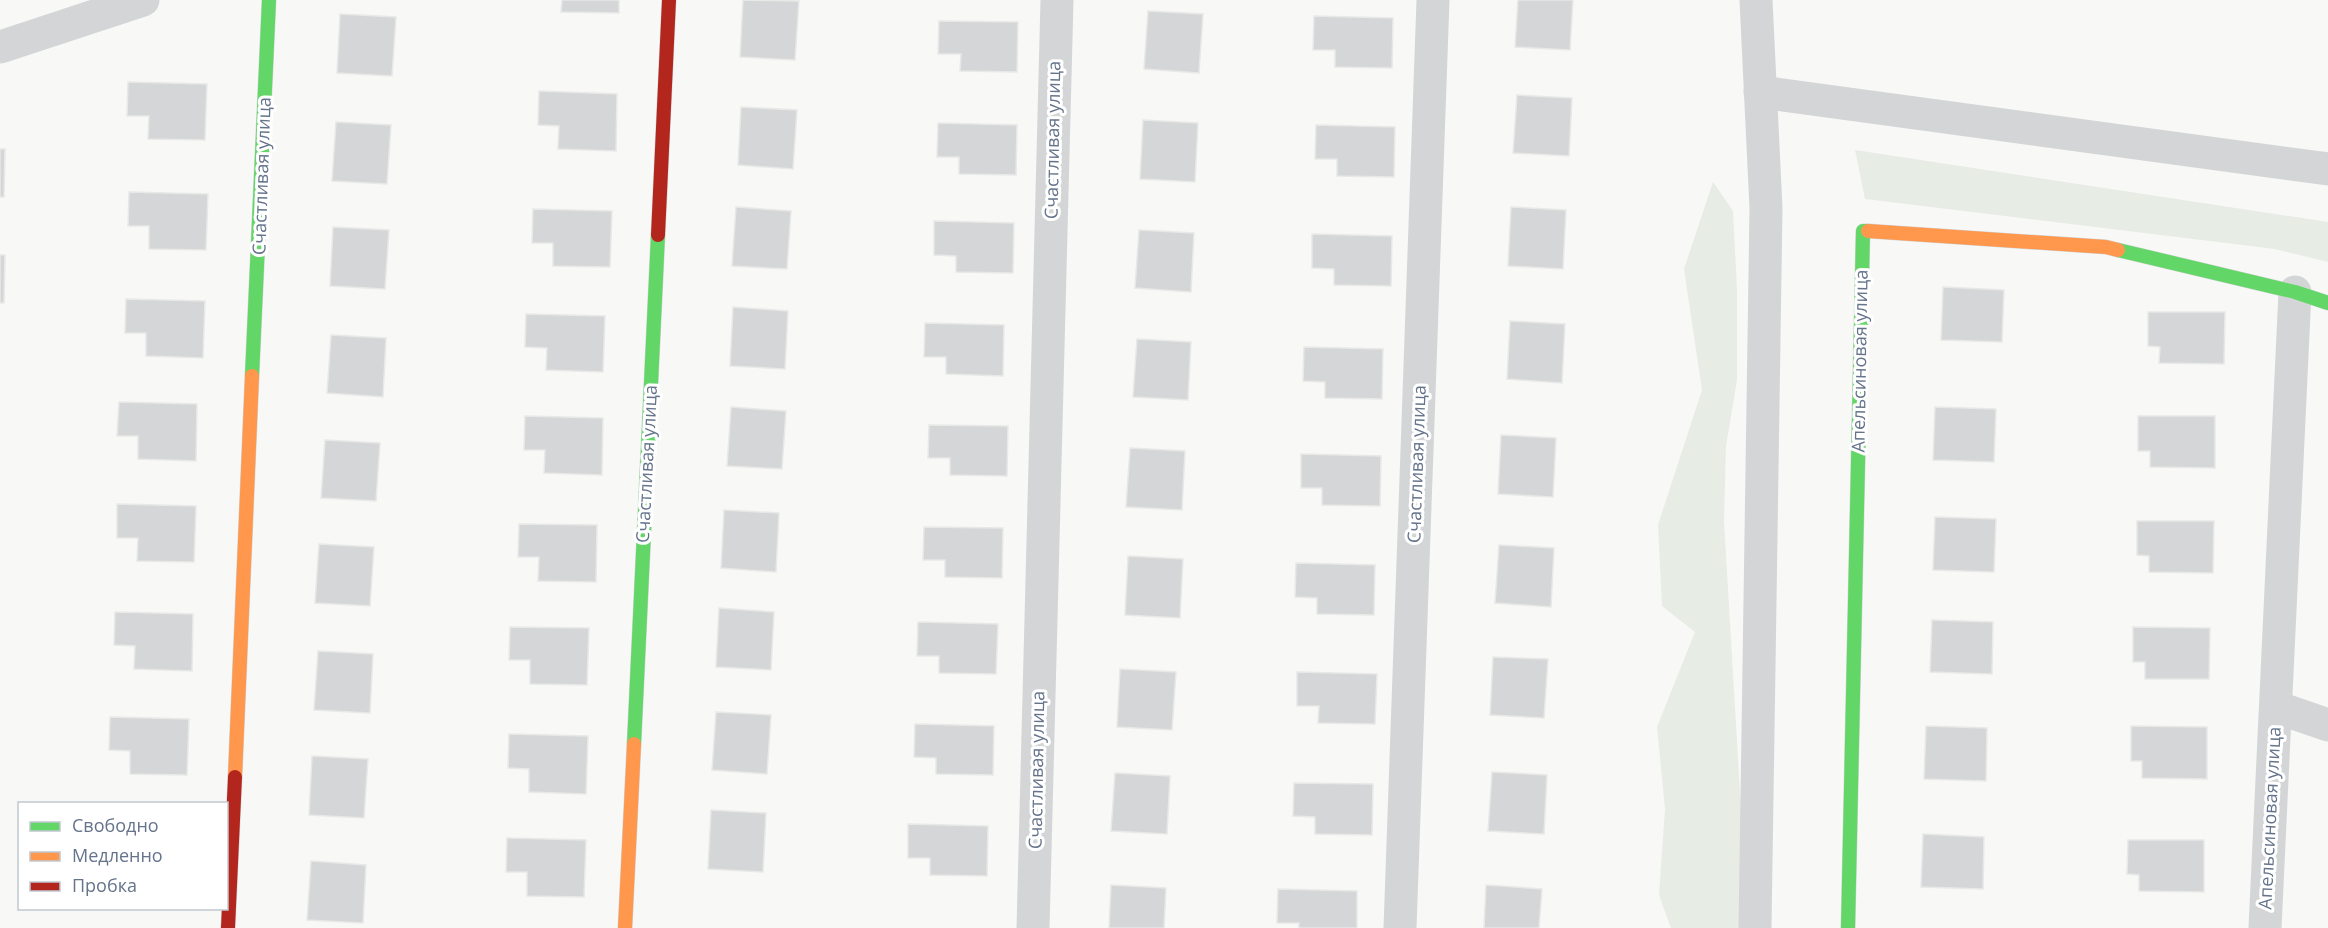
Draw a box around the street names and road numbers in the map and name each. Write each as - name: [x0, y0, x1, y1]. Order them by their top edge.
- street label: Счастливая улица: [1039, 61, 1065, 219]
- street label: Счастливая улица: [246, 97, 276, 255]
- street label: Апельсиновая улица: [1845, 269, 1873, 453]
- street label: Счастливая улица: [630, 384, 662, 544]
- street label: Счастливая улица: [1401, 385, 1431, 543]
- street label: Счастливая улица: [1023, 691, 1049, 849]
- street label: Апельсиновая улица: [2252, 726, 2286, 910]

